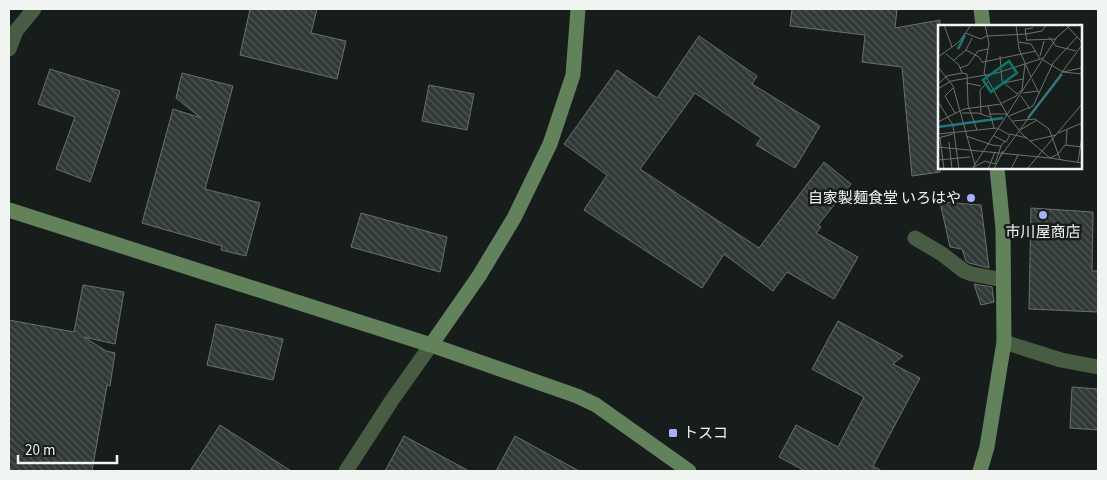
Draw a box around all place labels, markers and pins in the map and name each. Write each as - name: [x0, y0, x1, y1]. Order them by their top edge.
- place label: 自家製麺食堂 いろはや: [808, 188, 961, 209]
- marker: 自家製麺食堂 いろはや: [965, 192, 977, 204]
- marker: 市川屋商店: [1037, 209, 1049, 221]
- place label: 市川屋商店: [1005, 222, 1081, 243]
- place label: トスコ: [683, 423, 728, 444]
- marker: トスコ: [667, 427, 679, 439]

